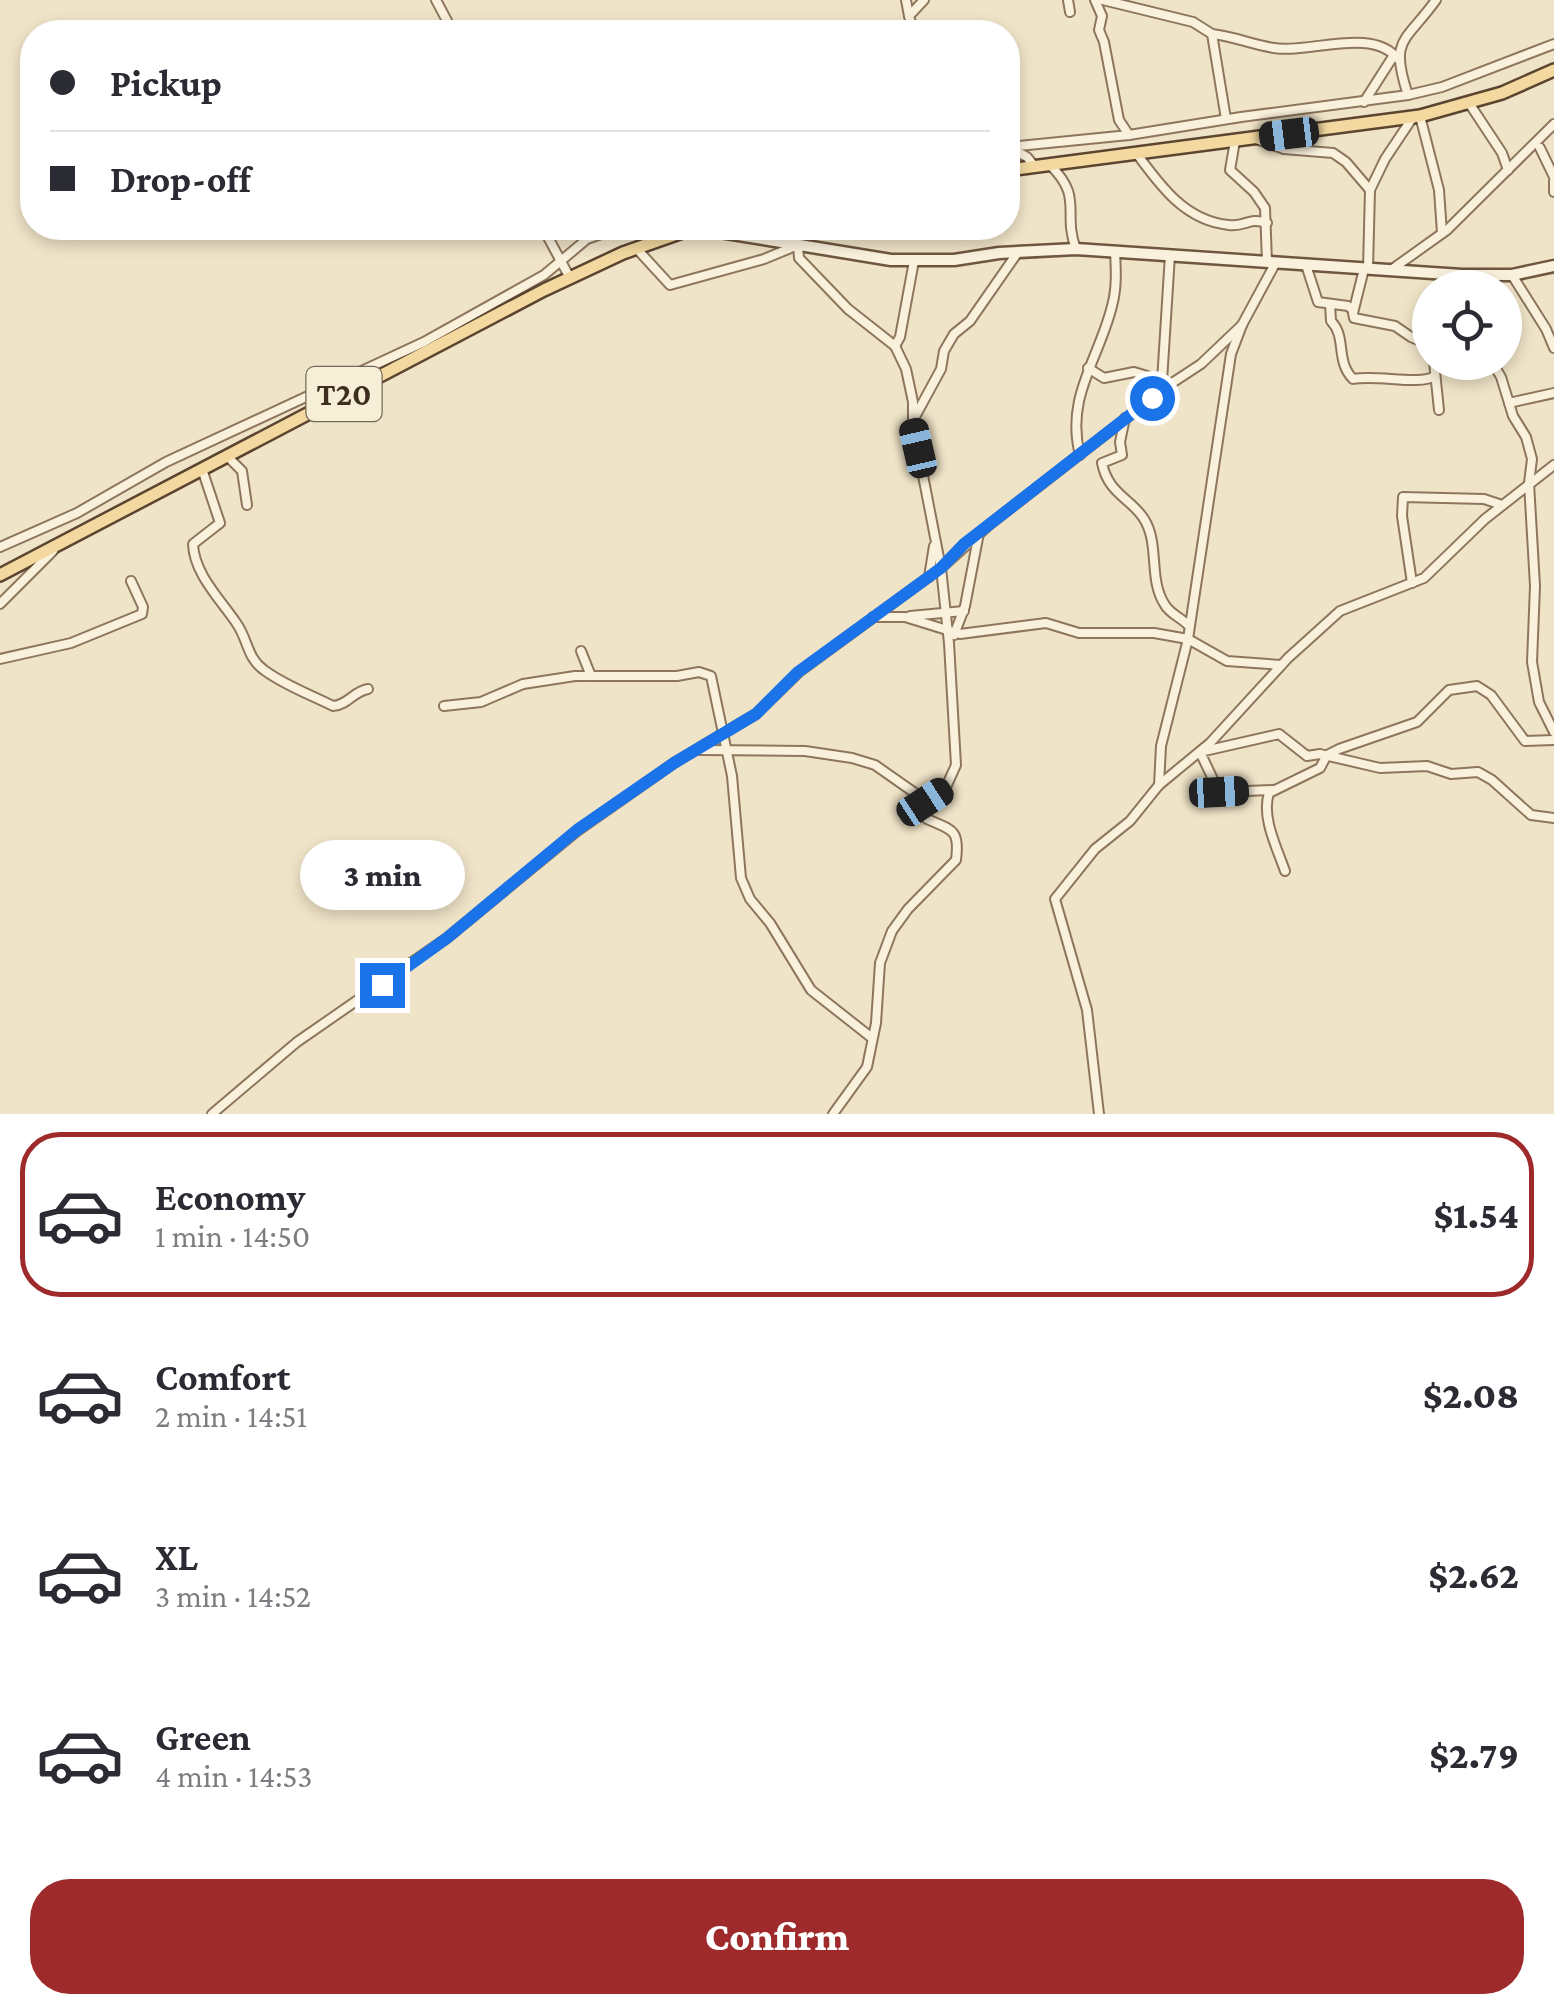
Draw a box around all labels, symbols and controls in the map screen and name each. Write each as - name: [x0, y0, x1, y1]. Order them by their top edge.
- text: Pickup: [110, 62, 222, 104]
- car: [1257, 115, 1321, 153]
- text: Drop-off: [110, 158, 251, 200]
- map controls: [1412, 270, 1522, 380]
- button: locate: [1412, 270, 1522, 380]
- road number: T20: [306, 367, 382, 421]
- route start: [1130, 376, 1175, 421]
- car: [897, 415, 939, 481]
- car: [892, 773, 958, 831]
- car: [1188, 775, 1250, 809]
- callout: 3 min: [300, 840, 464, 910]
- text: 3 min: [343, 857, 422, 893]
- route end: [360, 963, 405, 1008]
- icon: car: [35, 1170, 125, 1260]
- text: Economy: [155, 1176, 305, 1218]
- text: $1.54: [1433, 1194, 1519, 1236]
- text: 1 min · 14:50: [155, 1218, 310, 1254]
- icon: car: [35, 1350, 125, 1440]
- text: Comfort: [155, 1356, 291, 1398]
- text: $2.08: [1423, 1374, 1519, 1416]
- text: 2 min · 14:51: [155, 1398, 307, 1434]
- icon: car: [35, 1530, 125, 1620]
- text: XL: [155, 1536, 198, 1578]
- text: $2.62: [1428, 1554, 1519, 1596]
- text: 3 min · 14:52: [155, 1578, 311, 1614]
- icon: car: [35, 1710, 125, 1800]
- text: Green: [155, 1716, 251, 1758]
- text: $2.79: [1429, 1734, 1519, 1776]
- text: 4 min · 14:53: [155, 1758, 312, 1794]
- button: Confirm: [30, 1879, 1524, 1994]

